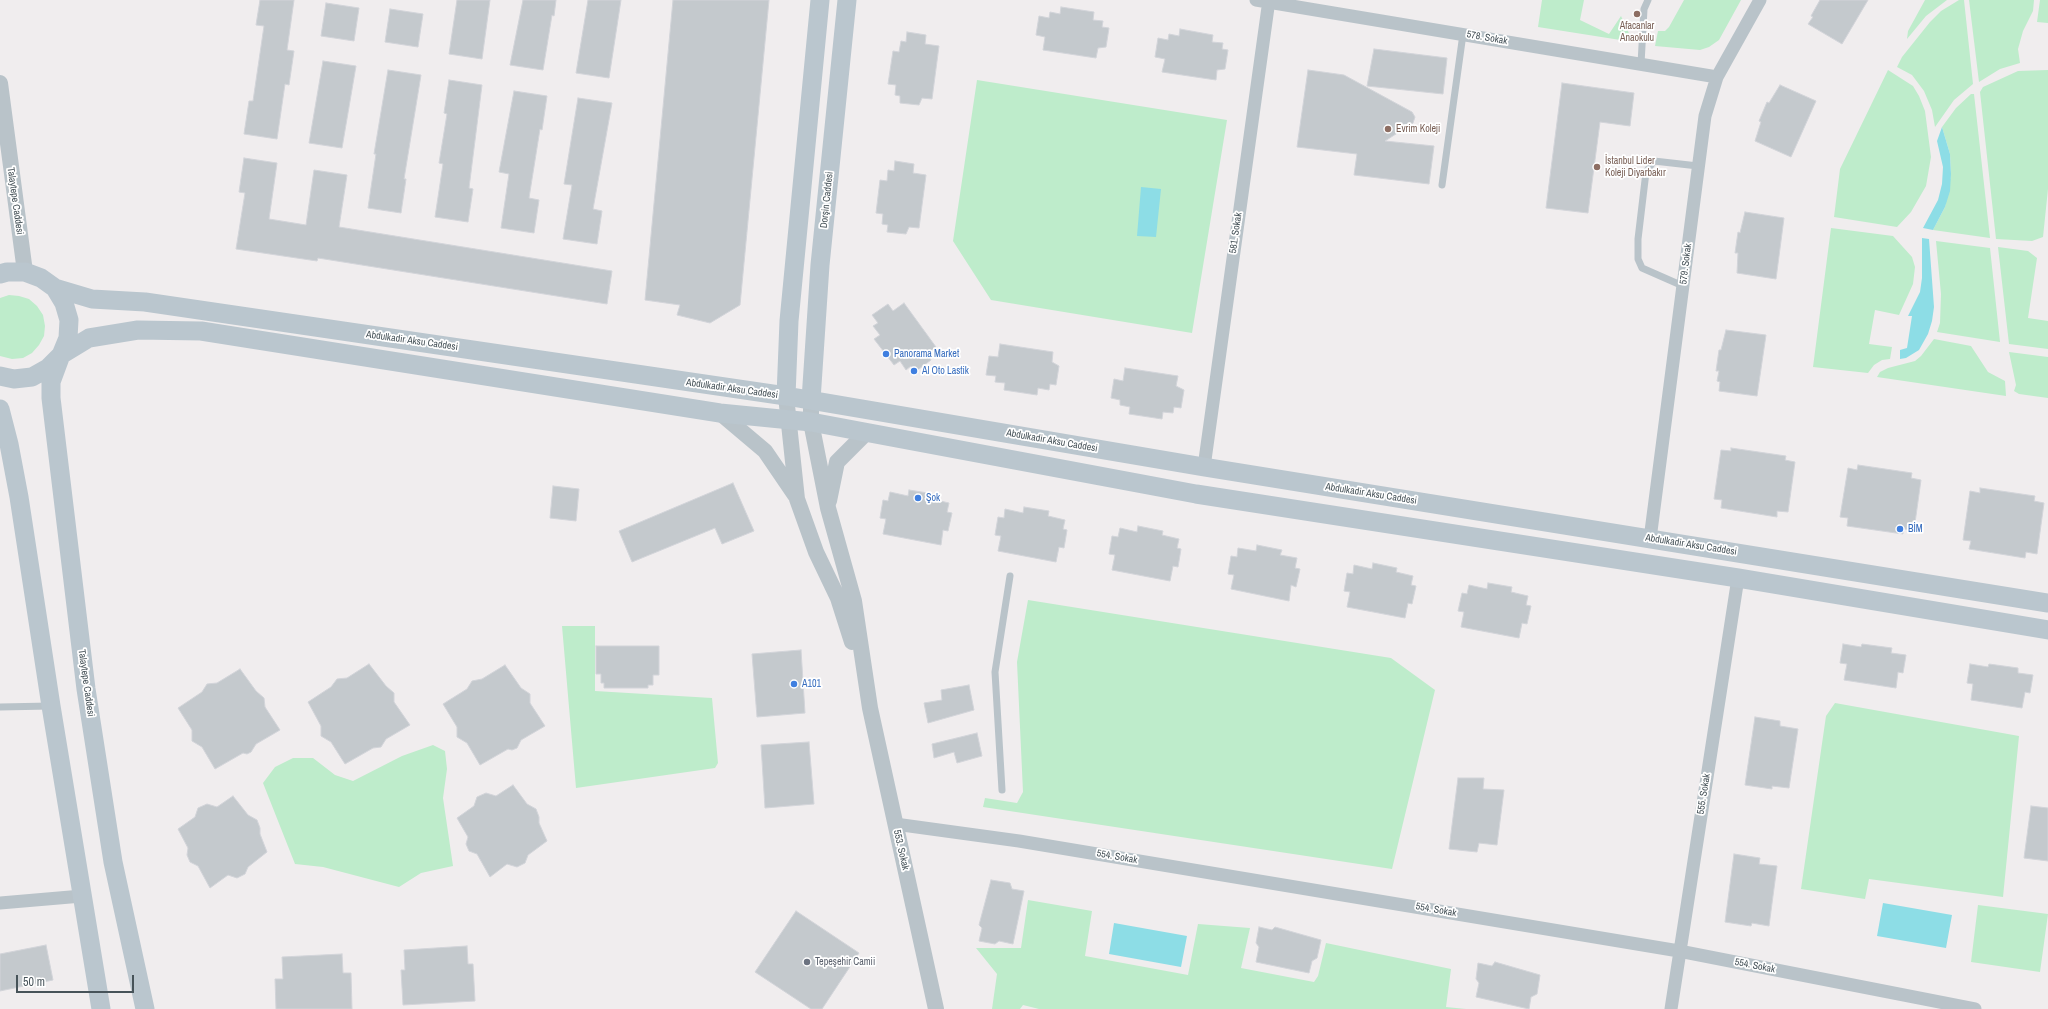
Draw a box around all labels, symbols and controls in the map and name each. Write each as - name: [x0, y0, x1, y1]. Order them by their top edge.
- marker: Afacanlar Anaokulu: [1632, 9, 1642, 19]
- place label: Afacanlar Anaokulu: [1620, 20, 1654, 44]
- street label: 578. Sokak: [1466, 29, 1508, 47]
- place label: Evrim Koleji: [1396, 123, 1440, 135]
- marker: Evrim Koleji: [1383, 124, 1393, 134]
- place label: İstanbul Lider Koleji Diyarbakır: [1605, 155, 1666, 178]
- marker: İstanbul Lider Koleji Diyarbakır: [1592, 162, 1602, 172]
- street label: Talaytepe Caddesi: [4, 166, 26, 236]
- street label: Dorşin Caddesi: [818, 171, 836, 229]
- street label: 581. Sokak: [1227, 212, 1245, 254]
- street label: 579. Sokak: [1678, 243, 1694, 285]
- street label: Abdulkadir Aksu Caddesi: [365, 329, 459, 353]
- place label: Panorama Market: [894, 348, 959, 360]
- marker: Panorama Market: [881, 349, 891, 359]
- place label: Al Oto Lastik: [922, 365, 969, 377]
- marker: Al Oto Lastik: [909, 366, 919, 376]
- street label: Abdulkadir Aksu Caddesi: [685, 377, 779, 401]
- street label: Abdulkadir Aksu Caddesi: [1005, 427, 1099, 455]
- street label: Abdulkadir Aksu Caddesi: [1324, 481, 1418, 507]
- place label: Şok: [926, 492, 940, 504]
- marker: Şok: [913, 493, 923, 503]
- place label: BİM: [1908, 523, 1923, 535]
- marker: BİM: [1895, 524, 1905, 534]
- street label: Abdulkadir Aksu Caddesi: [1644, 532, 1738, 558]
- street label: Talaytepe Caddesi: [75, 648, 97, 718]
- place label: A101: [802, 678, 821, 690]
- marker: A101: [789, 679, 799, 689]
- street label: 555. Sokak: [1695, 773, 1713, 815]
- street label: 553. Sokak: [891, 829, 911, 871]
- street label: 554. Sokak: [1096, 848, 1138, 866]
- street label: 554. Sokak: [1415, 901, 1457, 919]
- place label: Tepeşehir Camii: [815, 956, 875, 968]
- street label: 554. Sokak: [1734, 956, 1776, 976]
- marker: Tepeşehir Camii: [802, 957, 812, 967]
- scale bar: [18, 967, 136, 993]
- text: 50 m: [23, 974, 45, 990]

